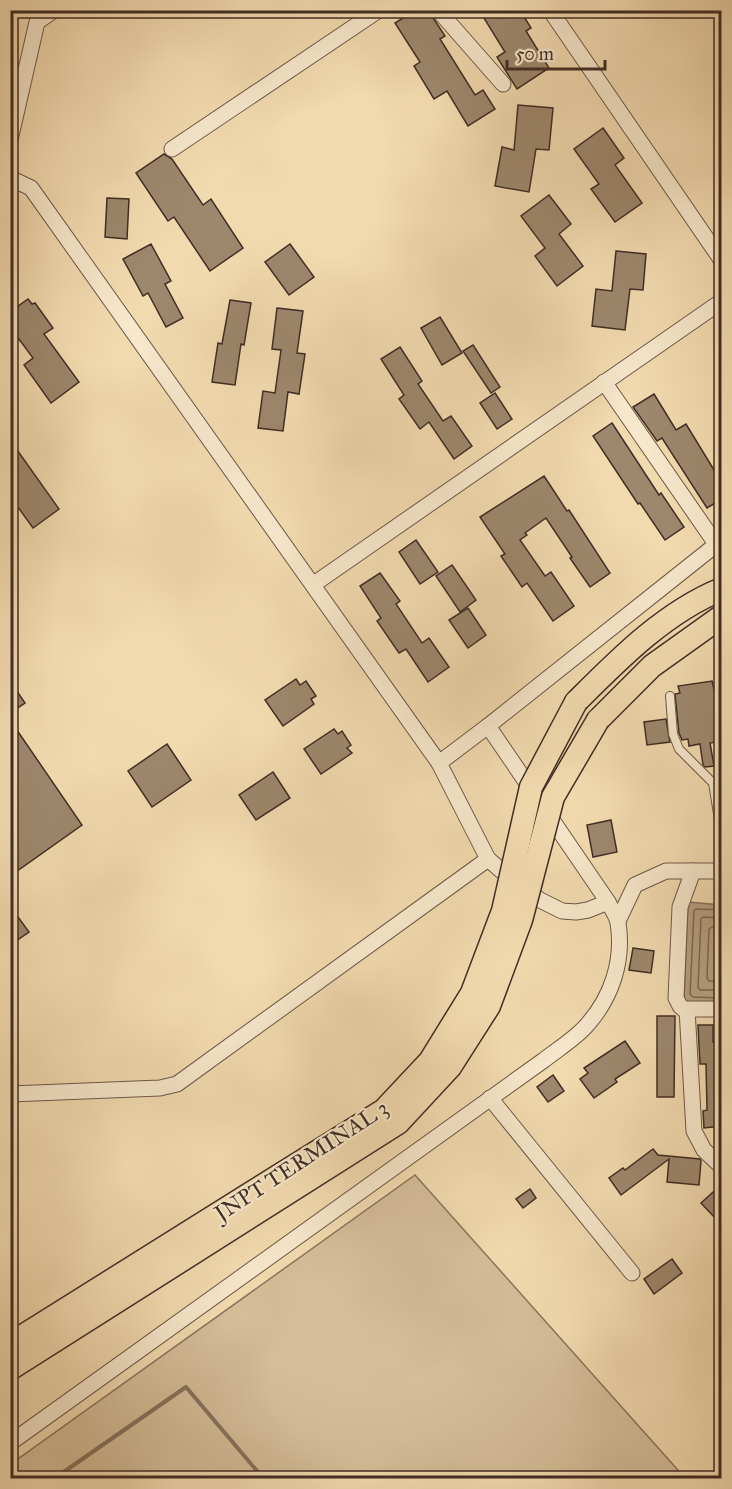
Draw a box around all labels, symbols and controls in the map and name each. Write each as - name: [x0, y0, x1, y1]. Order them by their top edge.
- scale bar: [507, 33, 604, 71]
- text: 50 m: [516, 43, 554, 65]
- street label: JNPT TERMINAL 3: [208, 1094, 393, 1228]

